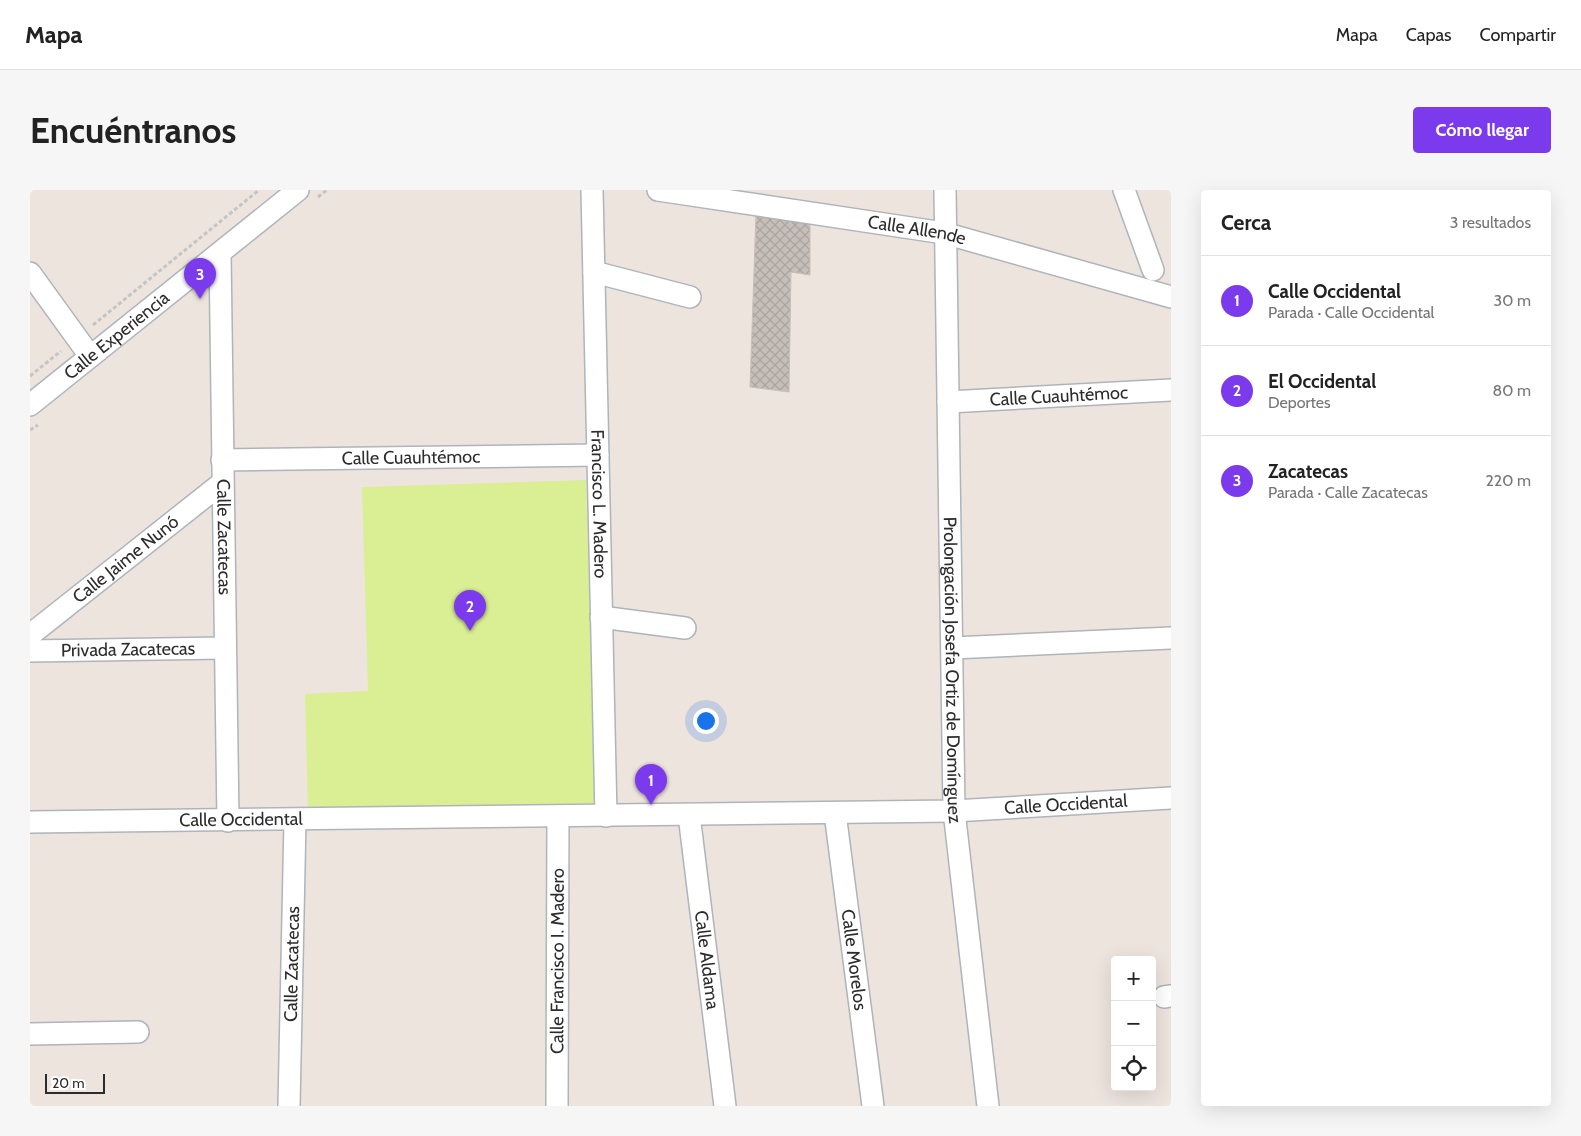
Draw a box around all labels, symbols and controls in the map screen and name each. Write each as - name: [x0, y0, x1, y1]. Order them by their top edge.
- text: Mapa: [25, 20, 82, 49]
- text: Mapa: [1336, 24, 1378, 46]
- text: Capas: [1406, 24, 1452, 46]
- text: Compartir: [1480, 24, 1556, 46]
- button: Cómo llegar: [1413, 107, 1551, 153]
- text: Encuéntranos: [30, 109, 236, 152]
- text: Cerca: [1221, 210, 1271, 235]
- street label: Calle Allende: [866, 211, 969, 250]
- text: 3 resultados: [1450, 213, 1531, 232]
- pin: 3: [184, 258, 216, 299]
- text: Calle Occidental: [1268, 280, 1401, 303]
- street label: Calle Experiencia: [60, 286, 174, 384]
- text: 1: [1234, 291, 1240, 310]
- text: 30 m: [1494, 291, 1531, 310]
- text: Parada · Calle Occidental: [1268, 303, 1434, 322]
- text: El Occidental: [1268, 370, 1376, 393]
- street label: Calle Cuauhtémoc: [989, 381, 1129, 411]
- text: 2: [1233, 381, 1241, 400]
- text: 80 m: [1493, 381, 1531, 400]
- text: Deportes: [1268, 393, 1331, 412]
- street label: Francisco L. Madero: [586, 429, 612, 579]
- street label: Calle Cuauhtémoc: [342, 446, 480, 469]
- text: Zacatecas: [1268, 460, 1348, 483]
- text: 3: [1233, 471, 1241, 490]
- text: 220 m: [1485, 471, 1531, 490]
- street label: Calle Zacatecas: [212, 479, 236, 595]
- text: Parada · Calle Zacatecas: [1268, 483, 1428, 502]
- street label: Calle Jaime Nunó: [68, 510, 183, 608]
- street label: Prolongación Josefa Ortiz de Domínguez: [939, 516, 966, 825]
- pin: 2: [454, 590, 486, 631]
- street label: Privada Zacatecas: [61, 637, 195, 662]
- your location: [693, 708, 719, 734]
- pin: 1: [635, 764, 667, 805]
- street label: Calle Occidental: [1003, 790, 1129, 819]
- street label: Calle Occidental: [179, 808, 304, 831]
- street label: Calle Francisco I. Madero: [546, 868, 569, 1054]
- street label: Calle Zacatecas: [280, 906, 304, 1022]
- street label: Calle Morelos: [837, 908, 872, 1012]
- street label: Calle Aldama: [690, 909, 724, 1011]
- map controls: [1111, 956, 1156, 1091]
- button: +: [1111, 956, 1156, 1001]
- button: −: [1111, 1001, 1156, 1046]
- button: locate: [1111, 1046, 1156, 1091]
- scale bar: [45, 1071, 105, 1094]
- text: 20 m: [52, 1074, 85, 1092]

